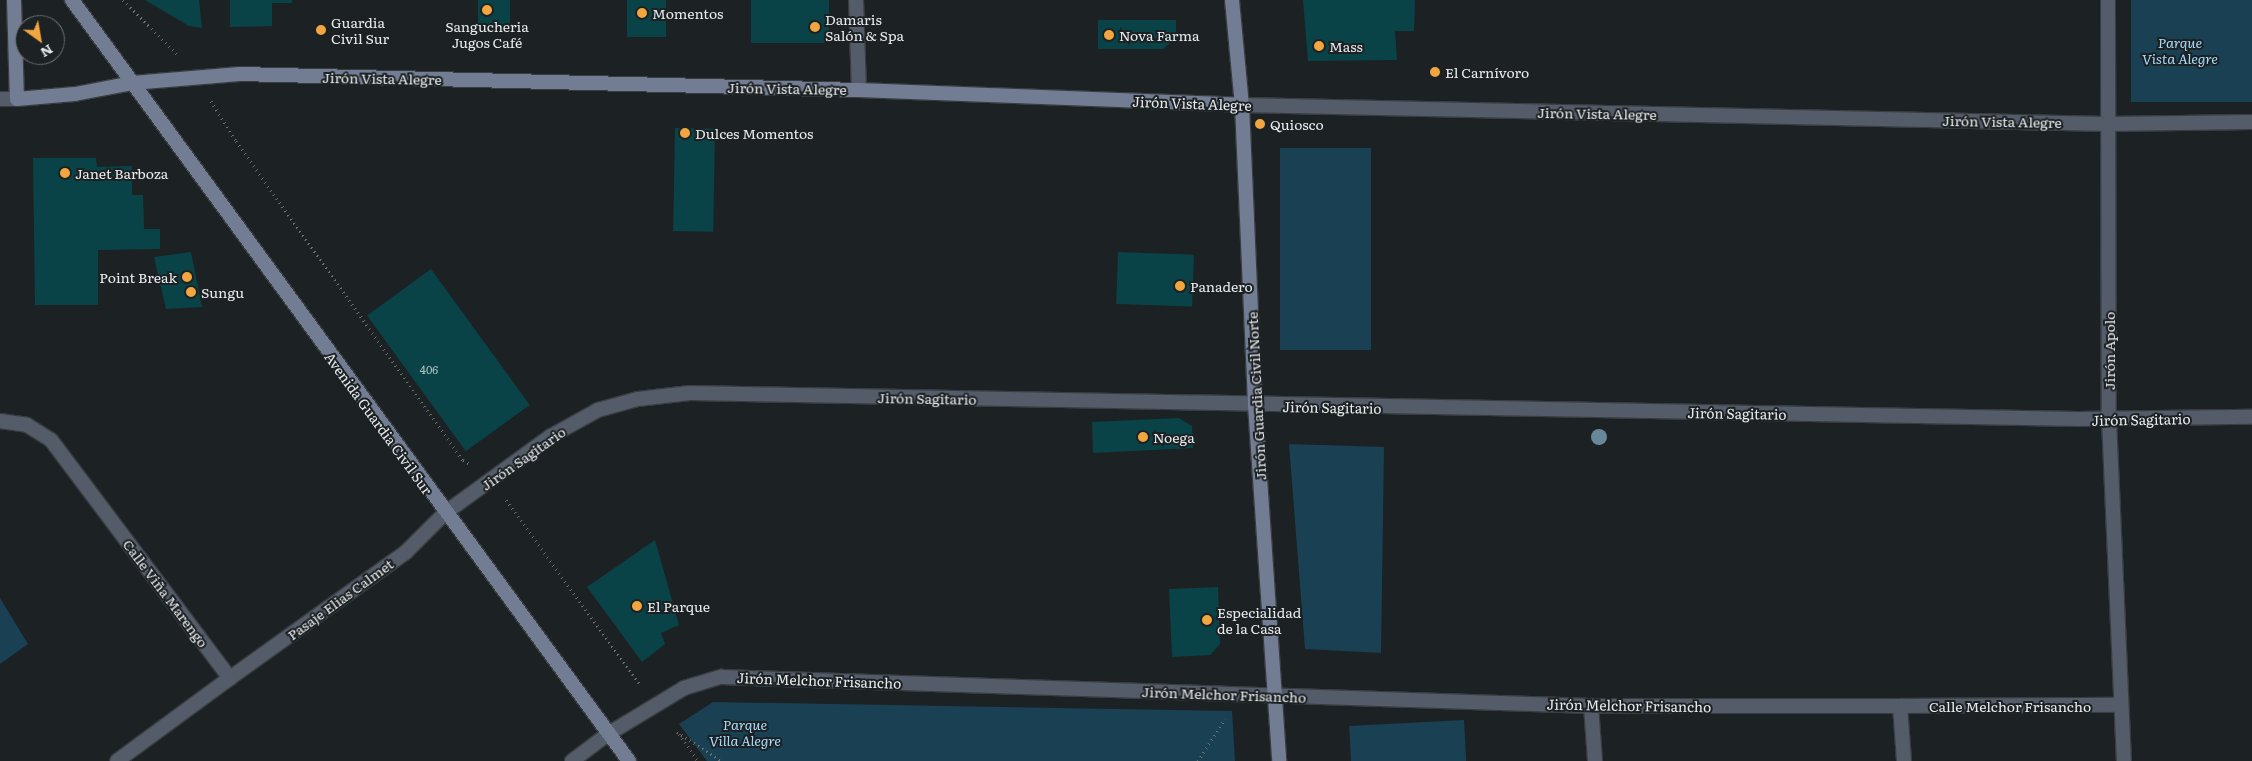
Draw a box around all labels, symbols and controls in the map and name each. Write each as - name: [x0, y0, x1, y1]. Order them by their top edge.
- marker: Sangucheria Jugos Café: [481, 4, 493, 16]
- place label: Momentos: [652, 5, 723, 21]
- marker: Momentos: [636, 7, 648, 19]
- place label: Damaris Salón & Spa: [825, 11, 904, 44]
- place label: Guardia Civil Sur: [331, 14, 389, 46]
- north arrow: [15, 15, 65, 65]
- place label: Sangucheria Jugos Café: [445, 18, 529, 50]
- marker: Damaris Salón & Spa: [809, 21, 821, 33]
- marker: Guardia Civil Sur: [315, 24, 327, 36]
- place label: Nova Farma: [1119, 27, 1200, 43]
- marker: Nova Farma: [1103, 29, 1115, 41]
- park label: Parque Vista Alegre: [2142, 34, 2218, 66]
- place label: Mass: [1329, 38, 1363, 54]
- text: N: [37, 40, 58, 63]
- marker: Mass: [1313, 40, 1325, 52]
- place label: El Carnívoro: [1445, 64, 1529, 80]
- marker: El Carnívoro: [1429, 66, 1441, 78]
- street label: Jirón Vista Alegre: [322, 69, 442, 87]
- street label: Jirón Vista Alegre: [727, 79, 847, 97]
- street label: Jirón Vista Alegre: [1132, 93, 1252, 113]
- street label: Jirón Vista Alegre: [1537, 104, 1657, 122]
- street label: Jirón Vista Alegre: [1942, 112, 2062, 130]
- place label: Quiosco: [1270, 116, 1324, 132]
- marker: Quiosco: [1254, 118, 1266, 130]
- place label: Dulces Momentos: [695, 125, 813, 141]
- marker: Dulces Momentos: [679, 127, 691, 139]
- place label: Janet Barboza: [75, 165, 168, 181]
- marker: Janet Barboza: [59, 167, 71, 179]
- place label: Point Break: [99, 269, 177, 285]
- marker: Point Break: [181, 271, 193, 283]
- place label: Panadero: [1190, 278, 1253, 294]
- marker: Panadero: [1174, 280, 1186, 292]
- place label: Sungu: [201, 284, 244, 300]
- marker: Sungu: [185, 286, 197, 298]
- street label: Jirón Guardia Civil Norte: [1243, 311, 1269, 481]
- street label: Jirón Apolo: [2101, 312, 2117, 390]
- street label: Avenida Guardia Civil Sur: [322, 348, 436, 498]
- house number: 406: [420, 362, 438, 376]
- street label: Jirón Sagitario: [877, 389, 977, 407]
- street label: Jirón Sagitario: [1282, 398, 1382, 416]
- street label: Jirón Sagitario: [1687, 404, 1787, 422]
- street label: Jirón Sagitario: [2091, 410, 2191, 428]
- street label: Jirón Sagitario: [478, 423, 568, 493]
- place label: Noega: [1153, 429, 1195, 445]
- marker: Noega: [1137, 431, 1149, 443]
- street label: Calle Viña Marengo: [120, 536, 212, 650]
- street label: Pasaje Elias Calmet: [284, 555, 396, 643]
- place label: El Parque: [647, 598, 710, 614]
- marker: El Parque: [631, 600, 643, 612]
- place label: Especialidad de la Casa: [1217, 604, 1301, 636]
- marker: Especialidad de la Casa: [1201, 614, 1213, 626]
- street label: Jirón Melchor Frisancho: [736, 669, 902, 691]
- street label: Jirón Melchor Frisancho: [1141, 683, 1307, 705]
- street label: Jirón Melchor Frisancho: [1546, 695, 1712, 715]
- street label: Calle Melchor Frisancho: [1929, 698, 2091, 714]
- park label: Parque Villa Alegre: [709, 716, 781, 749]

